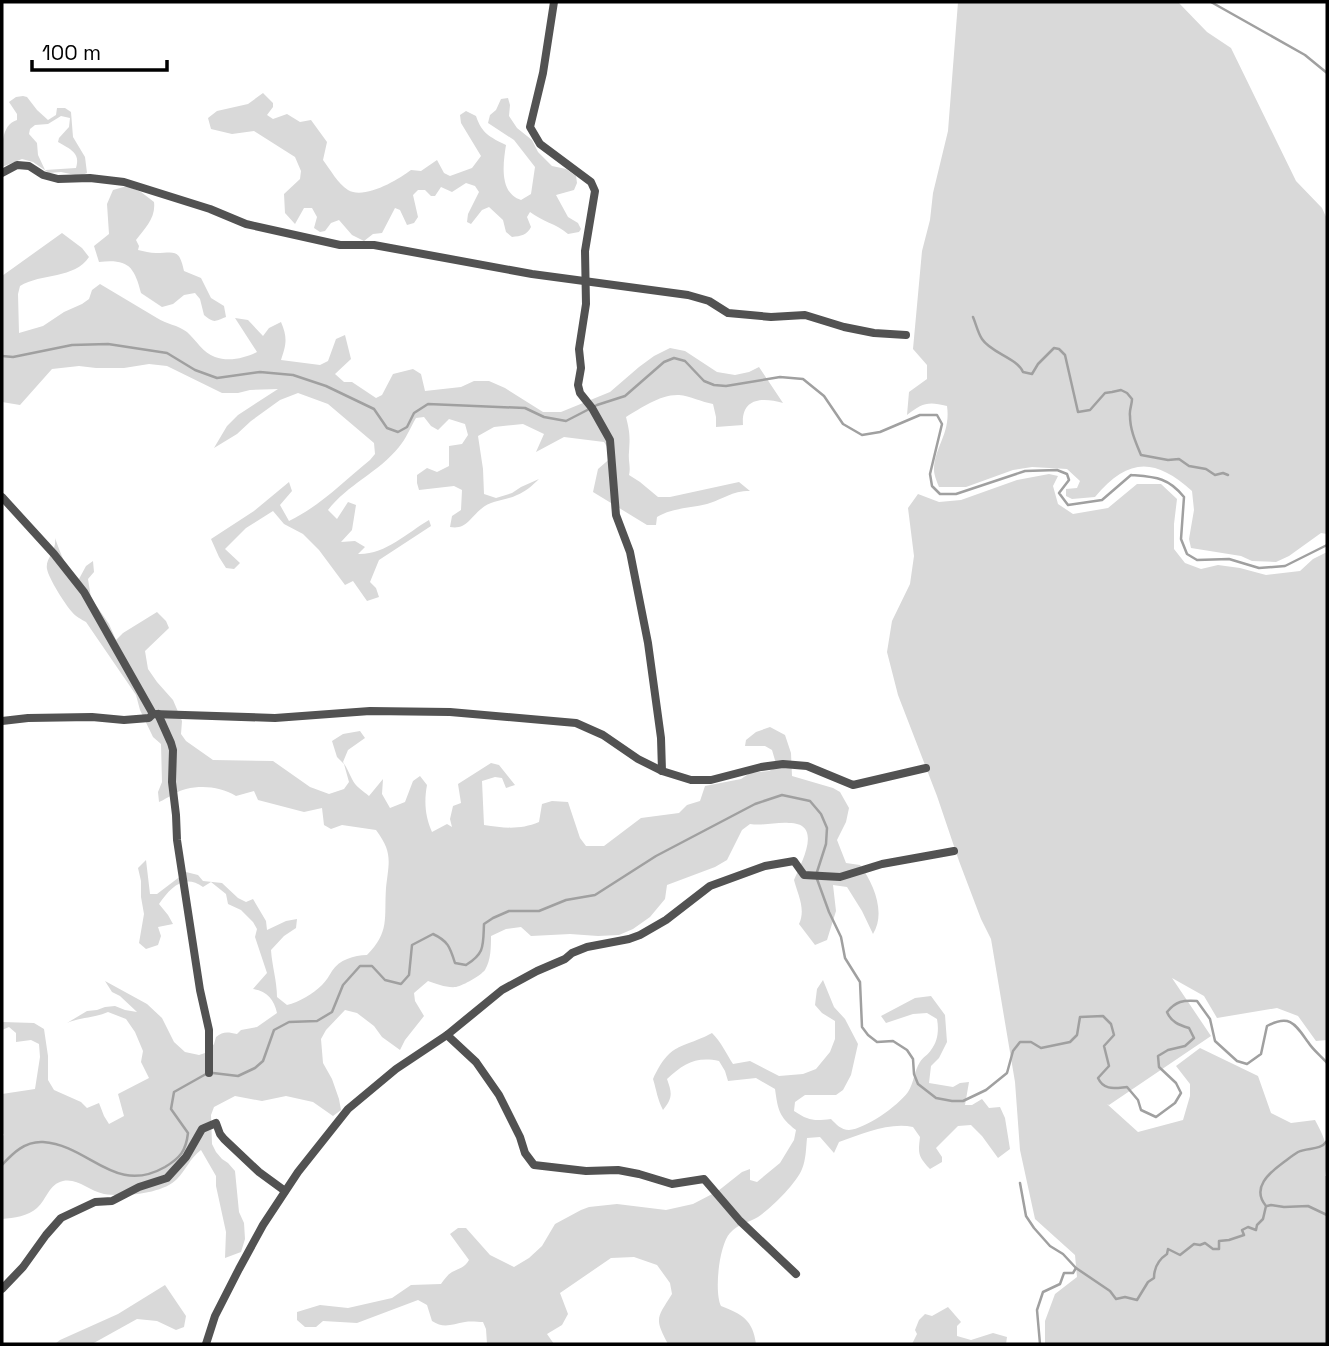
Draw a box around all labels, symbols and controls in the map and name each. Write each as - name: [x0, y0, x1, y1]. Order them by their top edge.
- scale bar: [32, 28, 166, 72]
- text: 100 m: [42, 39, 101, 66]

